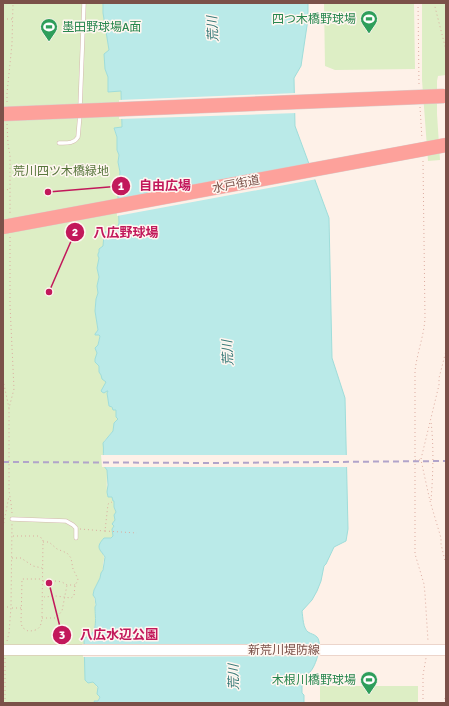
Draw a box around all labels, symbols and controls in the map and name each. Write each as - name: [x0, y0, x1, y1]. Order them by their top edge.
- sports icon: 四つ木橋野球場: [359, 9, 379, 34]
- place label: 四つ木橋野球場: [272, 12, 356, 27]
- water label: 荒川: [204, 14, 222, 42]
- sports icon: 墨田野球場A面: [39, 17, 59, 42]
- place label: 墨田野球場A面: [62, 20, 141, 35]
- park label: 荒川四ツ木橋緑地: [13, 164, 109, 179]
- callout: 自由広場: [111, 173, 199, 198]
- street label: 水戸街道: [211, 173, 261, 196]
- text: 自由広場: [139, 178, 191, 194]
- text: 1: [118, 179, 125, 194]
- callout: 八広野球場: [65, 220, 166, 245]
- text: 2: [72, 225, 78, 240]
- text: 八広野球場: [93, 225, 159, 241]
- water label: 荒川: [219, 338, 237, 366]
- callout: 八広水辺公園: [52, 622, 166, 647]
- text: 八広水辺公園: [80, 627, 158, 643]
- text: 3: [59, 628, 65, 643]
- street label: 新荒川堤防線: [248, 643, 320, 658]
- water label: 荒川: [226, 662, 242, 690]
- sports icon: 木根川橋野球場: [359, 670, 379, 695]
- place label: 木根川橋野球場: [272, 673, 356, 688]

